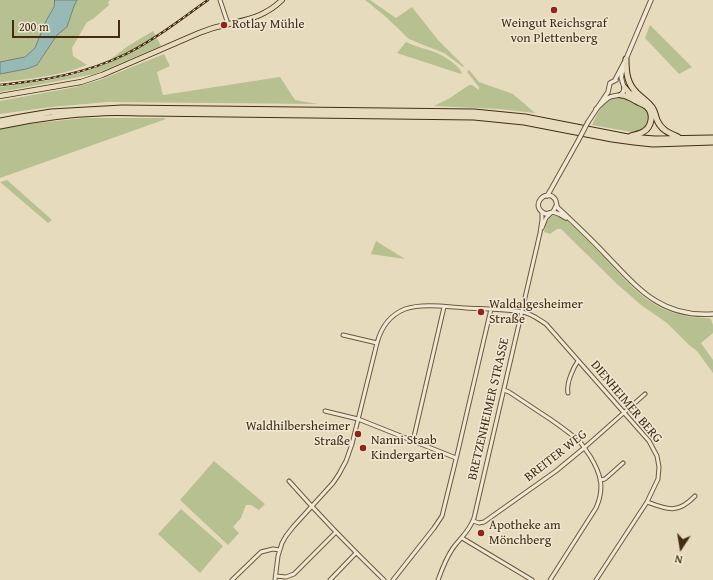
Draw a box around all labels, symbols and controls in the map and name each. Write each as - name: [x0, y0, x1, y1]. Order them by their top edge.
- marker: Weingut Reichsgraf von Plettenberg: [549, 5, 559, 15]
- scale bar: [14, 12, 122, 38]
- place label: Weingut Reichsgraf von Plettenberg: [501, 16, 607, 47]
- place label: Rotlay Mühle: [232, 17, 305, 33]
- text: 200 m: [19, 18, 49, 35]
- marker: Rotlay Mühle: [219, 20, 229, 30]
- place label: Waldalgesheimer Straße: [489, 297, 583, 328]
- marker: Waldalgesheimer Straße: [476, 307, 486, 317]
- street label: BRETZENHEIMER STRASSE: [465, 336, 513, 482]
- street label: DIENHEIMER BERG: [587, 358, 665, 446]
- place label: Waldhilbersheimer Straße: [246, 419, 350, 450]
- street label: BREITER WEG: [522, 427, 590, 485]
- marker: Waldhilbersheimer Straße: [353, 429, 363, 439]
- place label: Nanni Staab Kindergarten: [371, 433, 444, 464]
- marker: Nanni Staab Kindergarten: [358, 443, 368, 453]
- place label: Apotheke am Mönchberg: [489, 518, 561, 549]
- marker: Apotheke am Mönchberg: [476, 528, 486, 538]
- north arrow: [661, 528, 701, 568]
- text: N: [673, 551, 684, 568]

